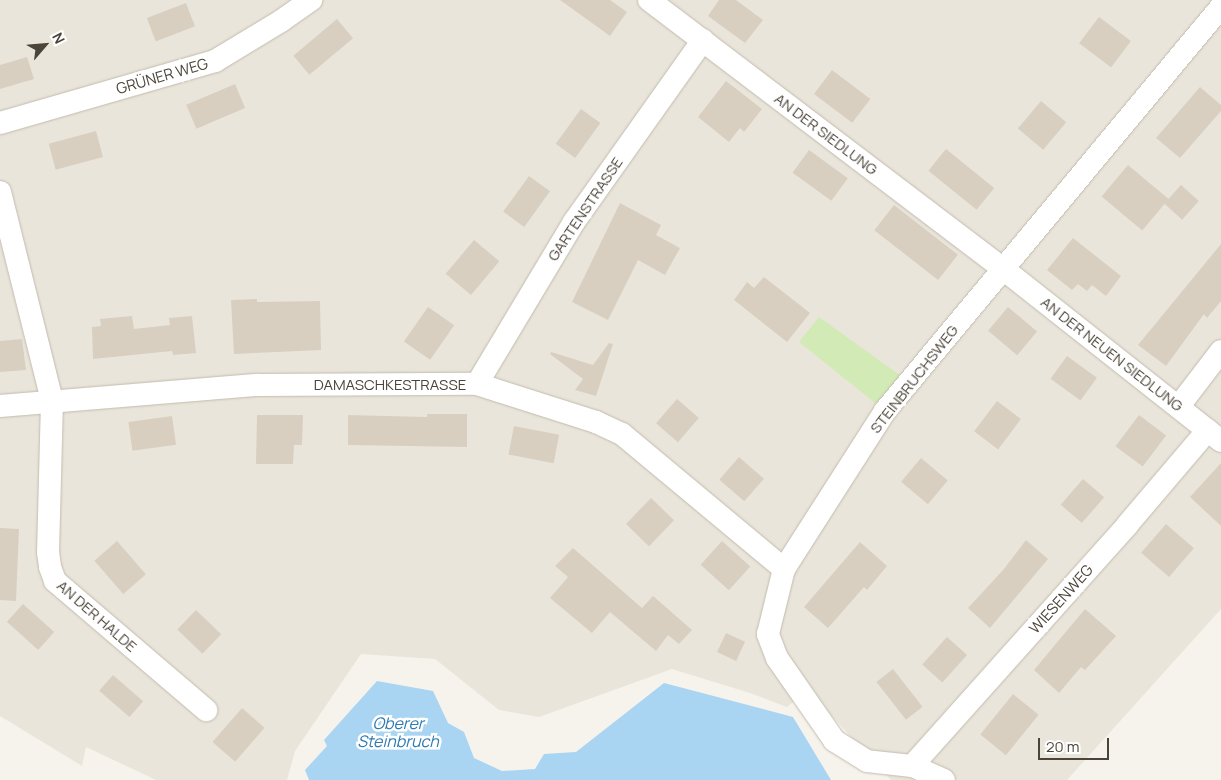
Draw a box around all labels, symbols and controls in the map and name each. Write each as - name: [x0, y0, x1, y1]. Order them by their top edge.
- north arrow: [20, 20, 70, 70]
- text: N: [48, 29, 70, 47]
- street label: GRÜNER WEG: [114, 54, 210, 98]
- street label: AN DER SIEDLUNG: [771, 89, 881, 179]
- street label: GARTENSTRASSE: [544, 154, 626, 264]
- street label: AN DER NEUEN SIEDLUNG: [1037, 293, 1187, 415]
- street label: STEINBRUCHSWEG: [866, 321, 962, 437]
- street label: DAMASCHKESTRASSE: [314, 376, 466, 394]
- street label: WIESENWEG: [1025, 561, 1097, 637]
- street label: AN DER HALDE: [53, 576, 141, 656]
- water label: Oberer Steinbruch: [357, 713, 439, 751]
- scale bar: [1041, 728, 1112, 760]
- text: 20 m: [1046, 736, 1079, 757]

